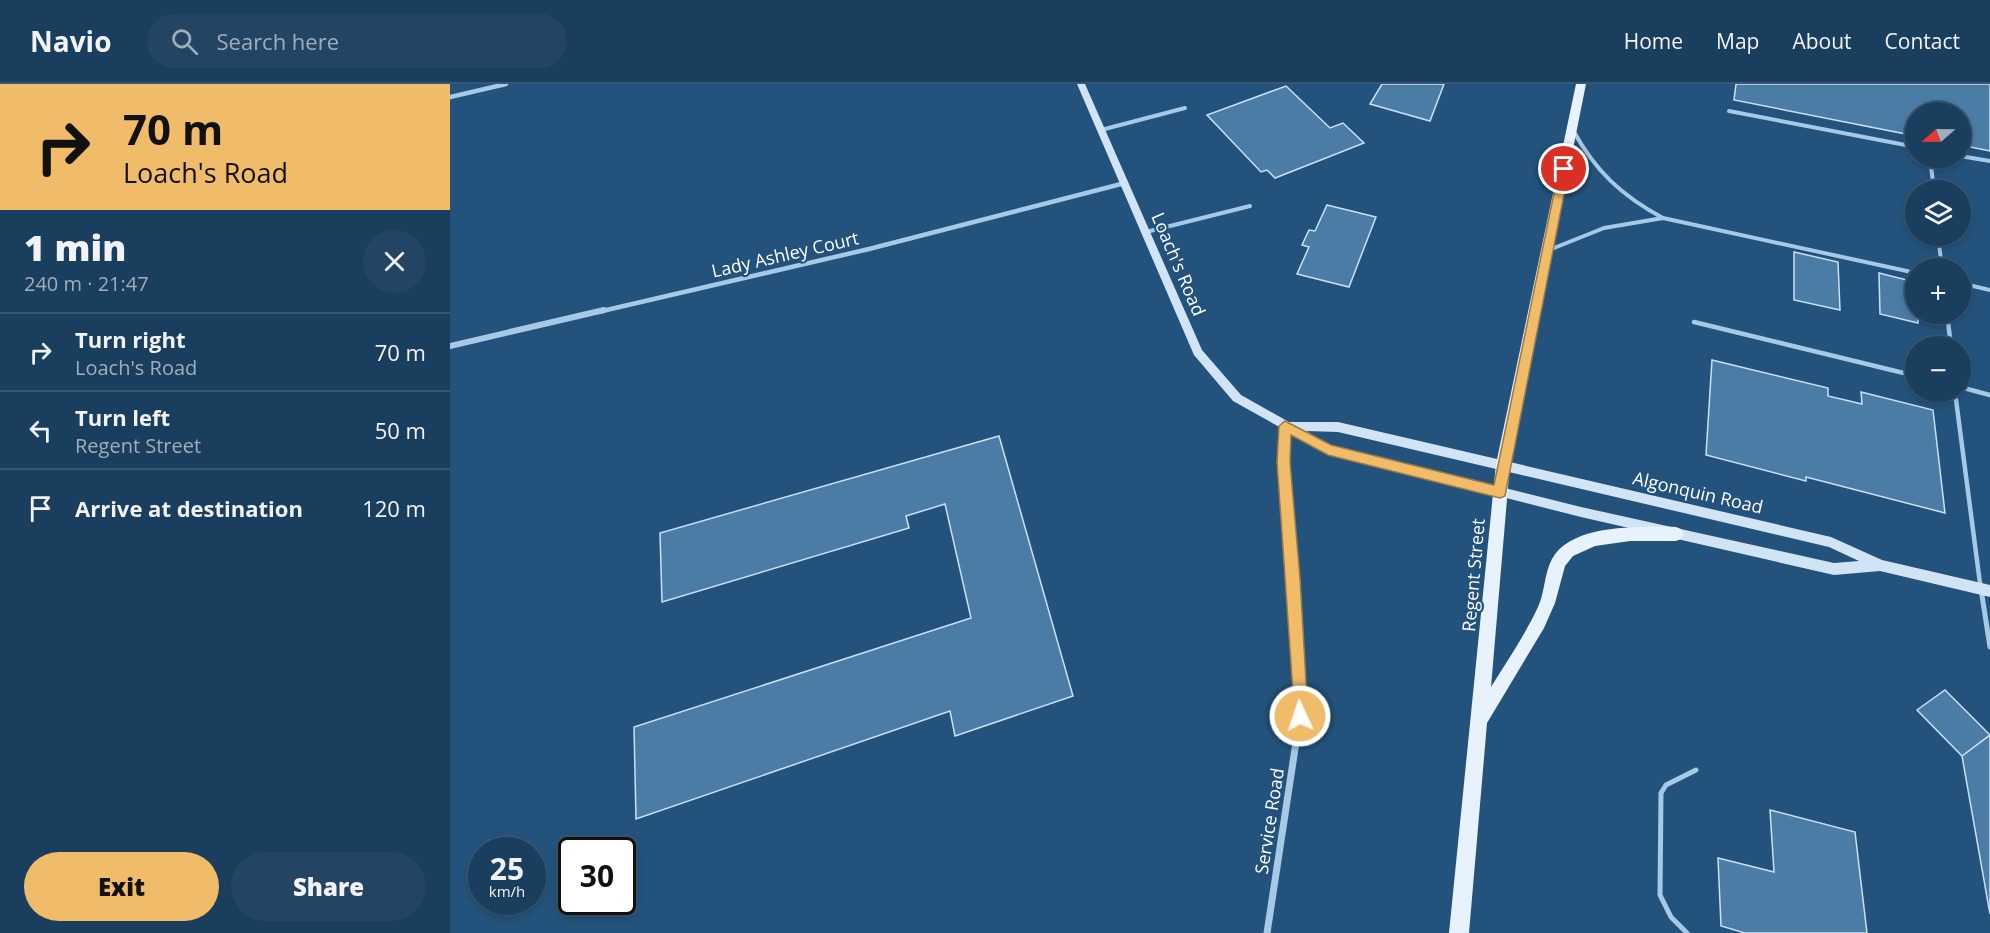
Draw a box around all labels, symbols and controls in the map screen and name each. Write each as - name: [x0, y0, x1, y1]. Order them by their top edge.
- search box: [147, 14, 567, 68]
- text: Navio: [30, 22, 111, 60]
- icon: search: [168, 25, 201, 58]
- text: Search here: [216, 26, 339, 56]
- text: Home: [1624, 27, 1683, 55]
- text: Map: [1716, 27, 1759, 55]
- text: About: [1792, 27, 1852, 55]
- text: Contact: [1885, 27, 1960, 55]
- text: 70 m: [123, 100, 223, 157]
- north arrow: [1905, 102, 1971, 168]
- map controls: [1905, 102, 1971, 402]
- icon: right: [24, 108, 102, 186]
- pin: [1538, 143, 1589, 194]
- icon: arrive: [1547, 152, 1580, 185]
- text: Loach's Road: [123, 154, 288, 191]
- button: layers: [1905, 180, 1971, 246]
- street label: Loach's Road: [1146, 209, 1212, 319]
- text: 1 min: [24, 223, 126, 272]
- street label: Lady Ashley Court: [709, 225, 861, 283]
- button: close: [363, 230, 426, 293]
- button: +: [1905, 258, 1971, 324]
- text: 240 m · 21:47: [24, 270, 149, 297]
- text: Turn right: [75, 324, 186, 354]
- icon: right: [24, 336, 57, 369]
- button: −: [1905, 336, 1971, 402]
- text: 70 m: [375, 337, 426, 367]
- text: Loach's Road: [75, 354, 197, 381]
- text: Turn left: [75, 402, 170, 432]
- icon: left: [24, 414, 57, 447]
- text: 50 m: [375, 415, 426, 445]
- text: Regent Street: [75, 432, 201, 459]
- street label: Algonquin Road: [1631, 465, 1765, 519]
- icon: arrive: [24, 492, 57, 525]
- text: Arrive at destination: [75, 493, 303, 523]
- text: 120 m: [362, 493, 426, 523]
- street label: Regent Street: [1456, 517, 1490, 633]
- position arrow: [1268, 684, 1332, 748]
- street label: Service Road: [1249, 766, 1289, 876]
- speed limit sign: 30: [558, 837, 636, 915]
- text: 25: [490, 848, 524, 889]
- button: Exit: [24, 852, 219, 921]
- button: Share: [231, 852, 426, 921]
- text: km/h: [489, 881, 525, 901]

